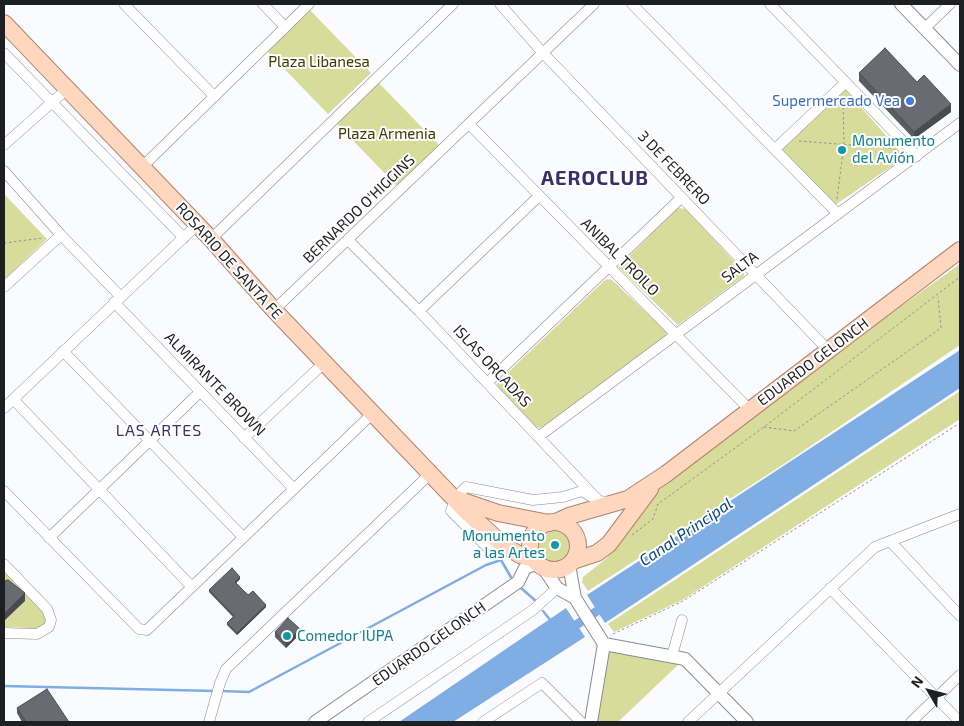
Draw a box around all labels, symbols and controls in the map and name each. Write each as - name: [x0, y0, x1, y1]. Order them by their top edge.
- park label: Plaza Libanesa: [268, 53, 370, 71]
- place label: Supermercado Vea: [772, 92, 900, 110]
- marker: Supermercado Vea: [904, 95, 916, 107]
- park label: Plaza Armenia: [338, 125, 436, 143]
- street label: 3 DE FEBRERO: [634, 127, 714, 209]
- place label: Monumento del Avión: [852, 132, 935, 167]
- marker: Monumento del Avión: [836, 144, 848, 156]
- street label: BERNARDO O'HIGGINS: [299, 151, 419, 267]
- district label: AEROCLUB: [540, 166, 650, 190]
- street label: ROSARIO DE SANTA FE: [172, 199, 286, 323]
- street label: ANIBAL TROILO: [577, 214, 663, 300]
- street label: SALTA: [718, 247, 762, 287]
- street label: EDUARDO GELONCH: [754, 314, 872, 410]
- street label: ISLAS ORCADAS: [449, 321, 535, 411]
- street label: ALMIRANTE BROWN: [161, 328, 269, 440]
- district label: LAS ARTES: [115, 421, 203, 441]
- water label: Canal Principal: [636, 494, 736, 570]
- place label: Monumento a las Artes: [462, 527, 545, 562]
- marker: Monumento a las Artes: [549, 539, 561, 551]
- street label: EDUARDO GELONCH: [369, 598, 489, 690]
- place label: Comedor IUPA: [297, 627, 393, 645]
- marker: Comedor IUPA: [281, 630, 293, 642]
- north arrow: [904, 666, 954, 716]
- text: N: [907, 673, 926, 691]

